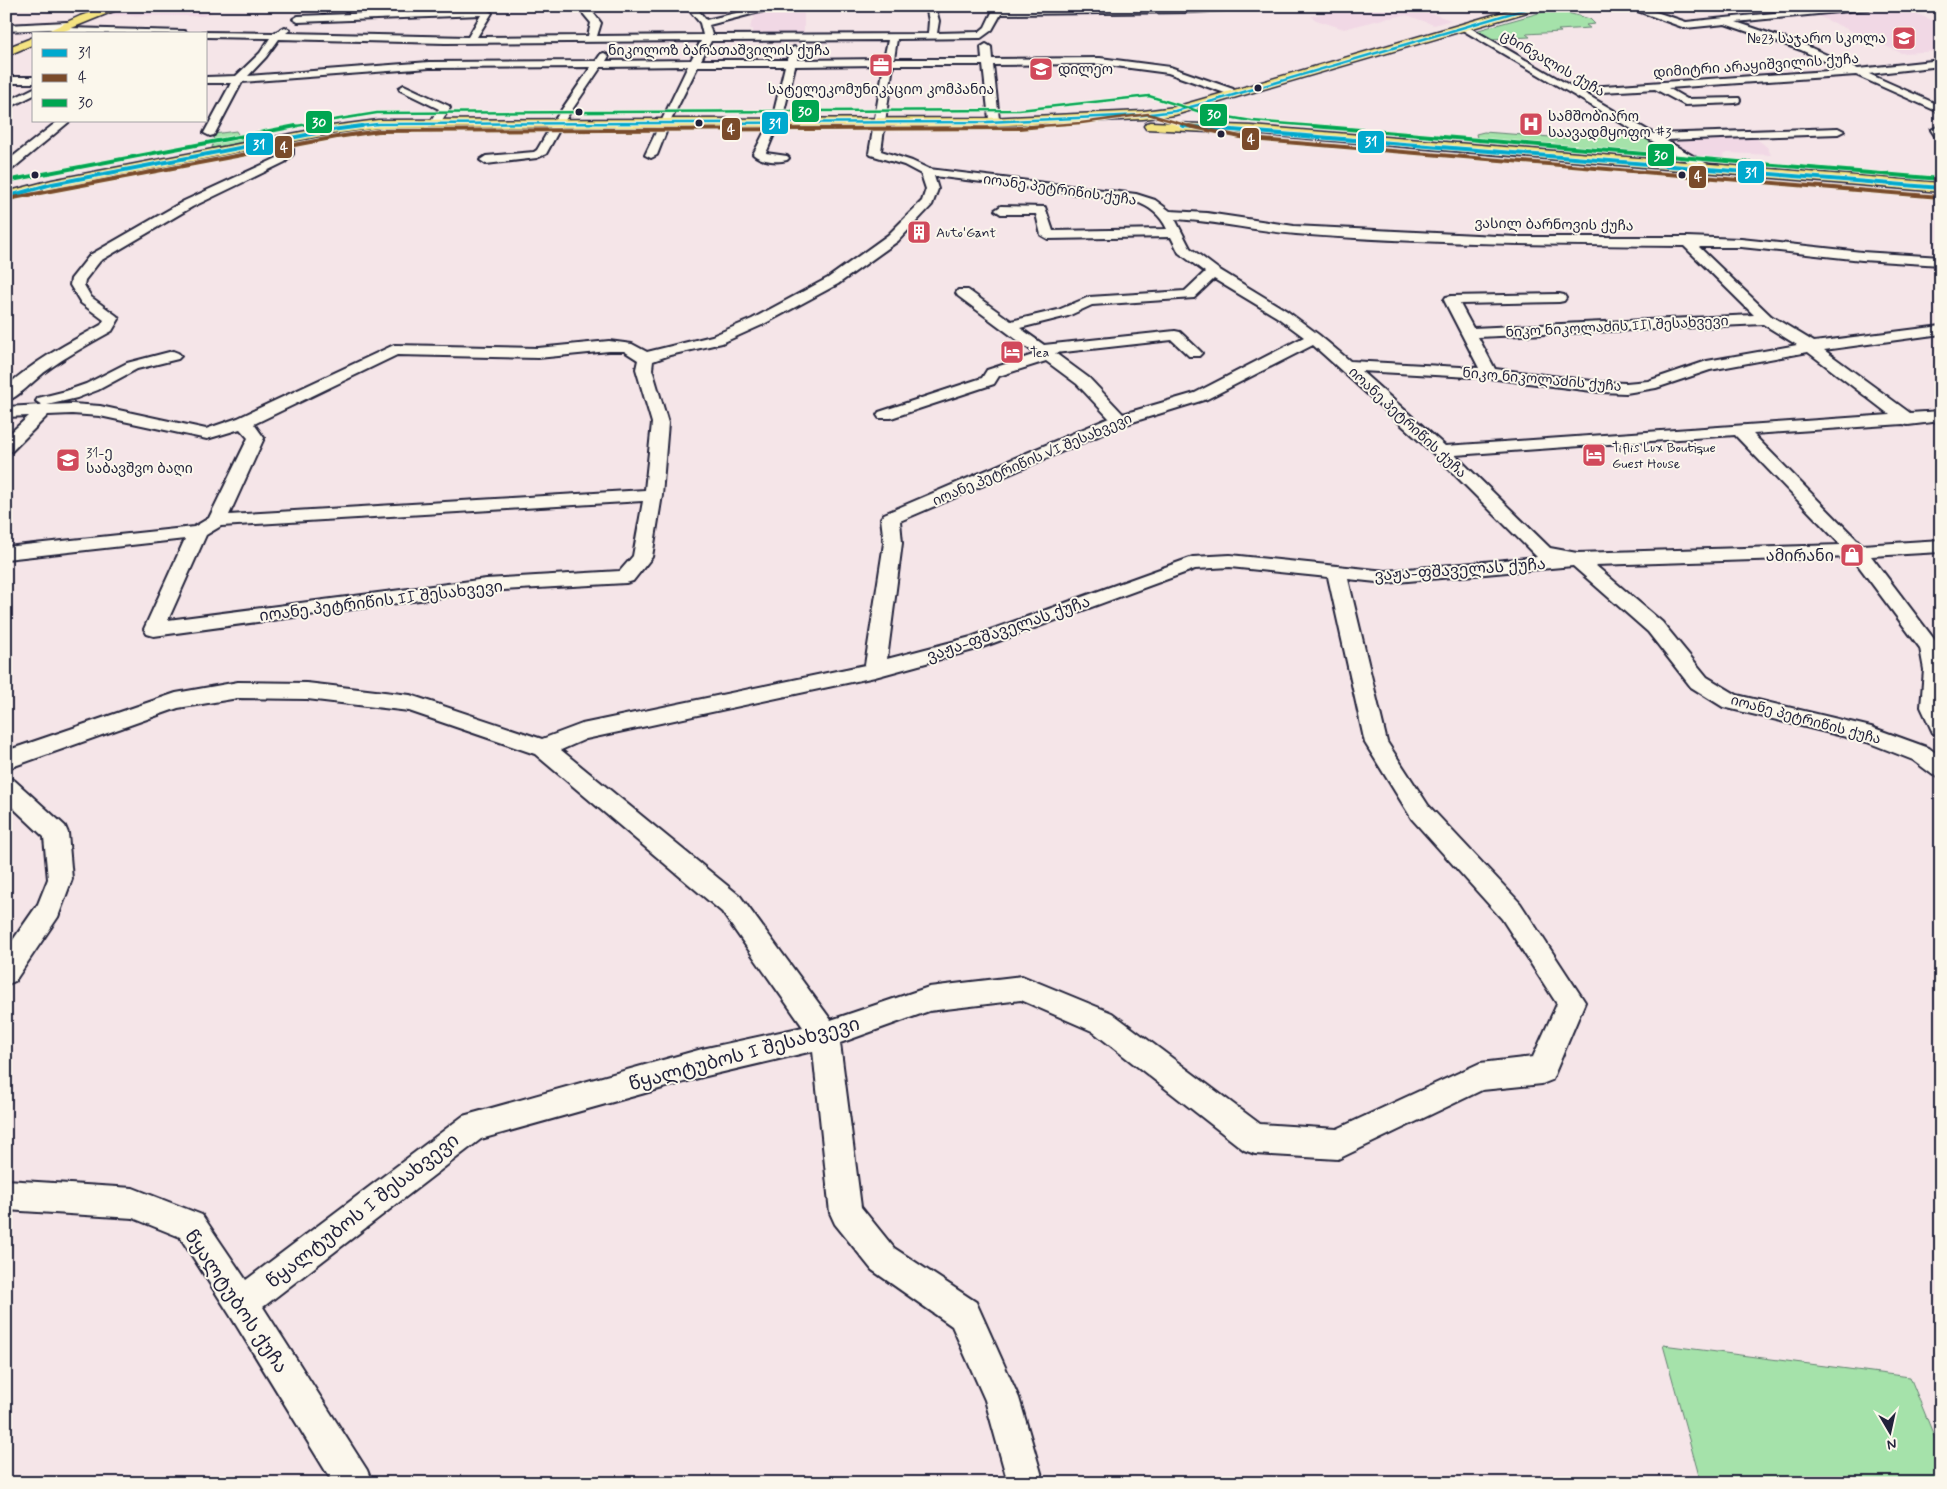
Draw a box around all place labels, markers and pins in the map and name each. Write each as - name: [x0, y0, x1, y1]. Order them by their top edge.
- school or university icon: №23 საჯარო სკოლა: [1891, 25, 1917, 51]
- place label: №23 საჯარო სკოლა: [1747, 30, 1886, 48]
- office icon: სატელეკომუნიკაციო კომპანია: [868, 52, 894, 78]
- school or university icon: დილეო: [1028, 56, 1054, 82]
- place label: დილეო: [1058, 61, 1113, 79]
- place label: სატელეკომუნიკაციო კომპანია: [768, 81, 994, 99]
- unlabelled marker: [1253, 83, 1263, 93]
- unlabelled marker: [574, 107, 584, 117]
- place label: სამშობიარო საავადმყოფო #3: [1548, 108, 1671, 142]
- hospital icon: სამშობიარო საავადმყოფო #3: [1518, 111, 1544, 137]
- unlabelled marker: [694, 118, 704, 128]
- unlabelled marker: [1216, 129, 1226, 139]
- unlabelled marker: [30, 170, 40, 180]
- unlabelled marker: [1677, 170, 1687, 180]
- building icon: Auto'Gant: [906, 219, 932, 245]
- place label: Auto'Gant: [936, 224, 997, 242]
- hotel icon: Tea: [999, 339, 1025, 365]
- place label: Tea: [1030, 344, 1049, 362]
- place label: Tiflis Lux Boutique Guest House: [1612, 439, 1716, 473]
- hotel icon: Tiflis Lux Boutique Guest House: [1581, 442, 1607, 468]
- place label: 31-ე საბავშვო ბაღი: [86, 444, 193, 478]
- school or university icon: 31-ე საბავშვო ბაღი: [55, 447, 81, 473]
- shop icon: ამირანი: [1839, 542, 1865, 568]
- place label: ამირანი: [1766, 546, 1834, 567]

